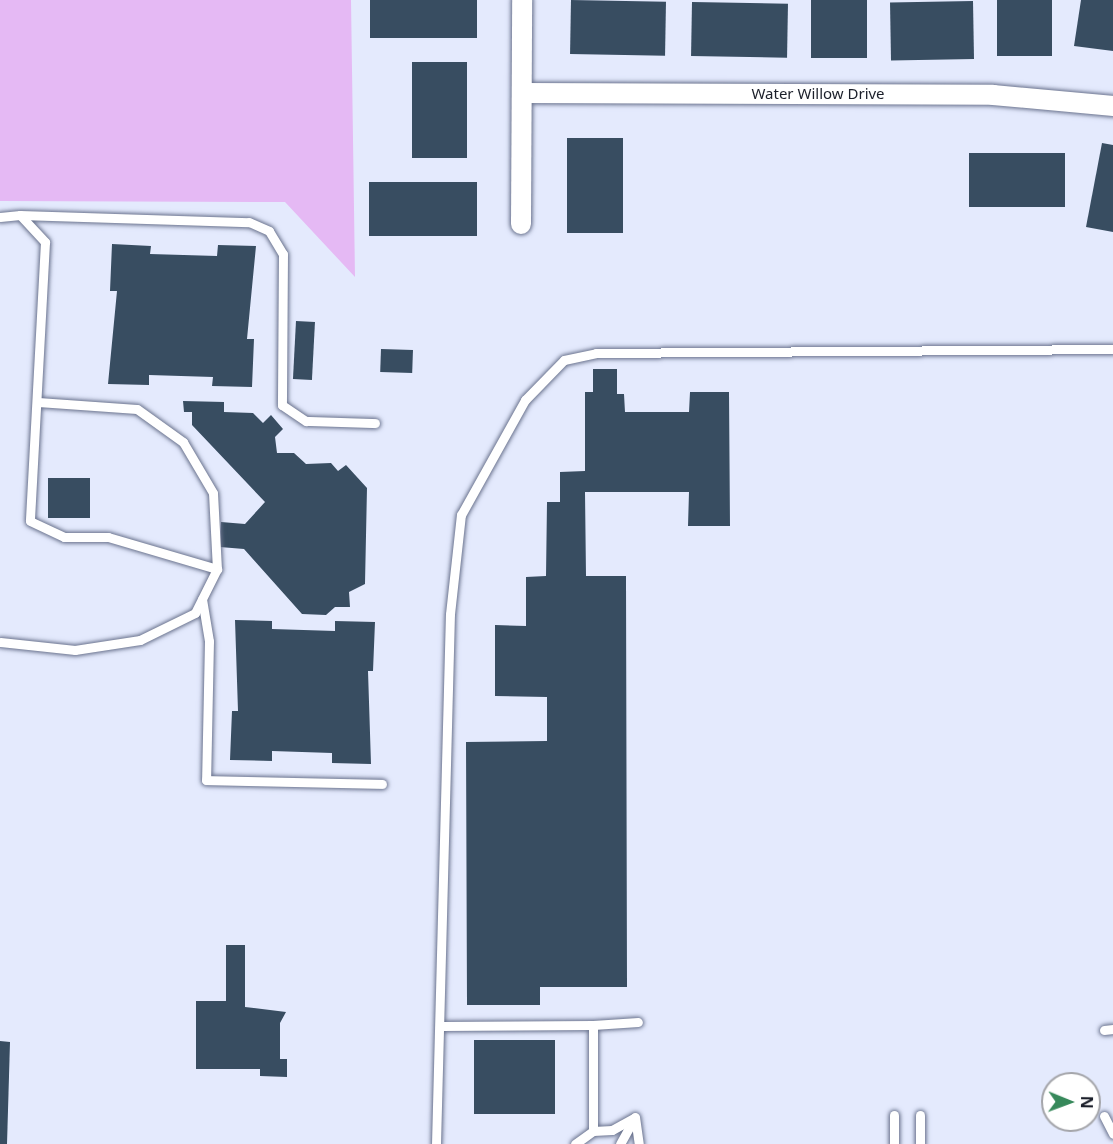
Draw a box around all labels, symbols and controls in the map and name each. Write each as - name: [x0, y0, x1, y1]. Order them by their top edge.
- street label: Water Willow Drive: [751, 85, 885, 103]
- north arrow: [1041, 1072, 1101, 1132]
- text: N: [1076, 1096, 1098, 1109]

